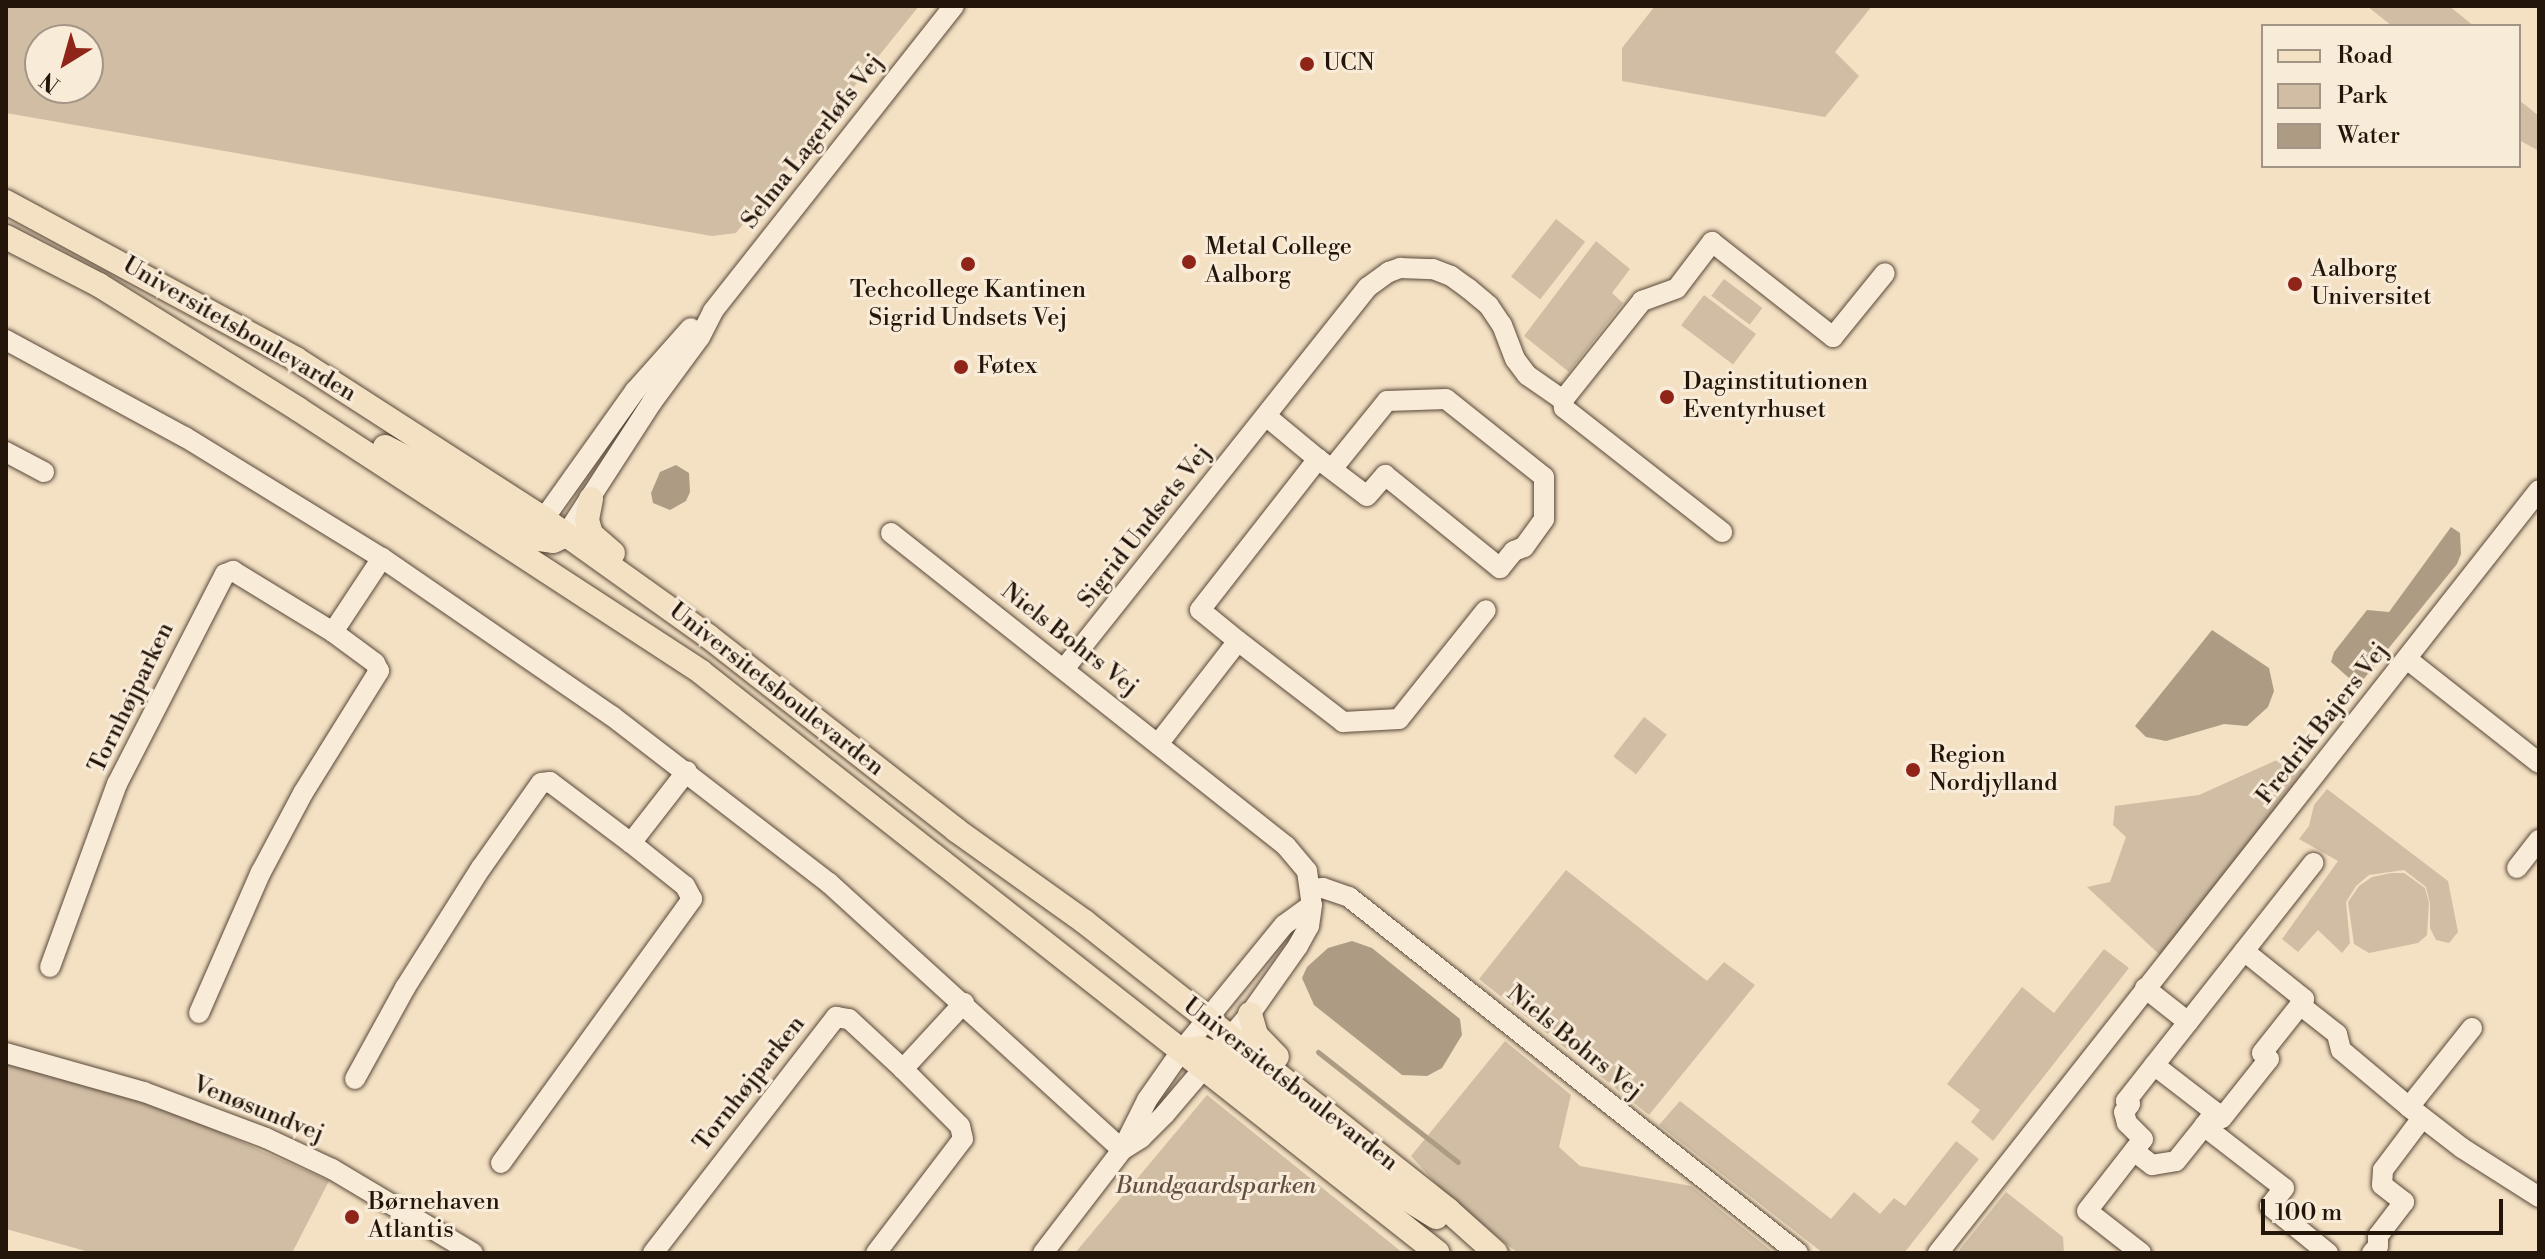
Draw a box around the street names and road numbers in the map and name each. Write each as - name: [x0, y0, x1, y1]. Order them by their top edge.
- street label: Selma Lagerløfs Vej: [736, 49, 890, 235]
- street label: Universitetsboulevarden: [117, 251, 361, 409]
- street label: Sigrid Undsets Vej: [1072, 440, 1218, 614]
- street label: Niels Bohrs Vej: [995, 578, 1143, 702]
- street label: Universitetsboulevarden: [663, 597, 889, 783]
- street label: Tornhøjparken: [83, 618, 181, 778]
- street label: Fredrik Bajers Vej: [2251, 637, 2395, 811]
- street label: Niels Bohrs Vej: [1500, 980, 1648, 1106]
- street label: Universitetsboulevarden: [1177, 992, 1403, 1178]
- street label: Tornhøjparken: [688, 1011, 812, 1157]
- street label: Venøsundvej: [188, 1071, 328, 1149]

